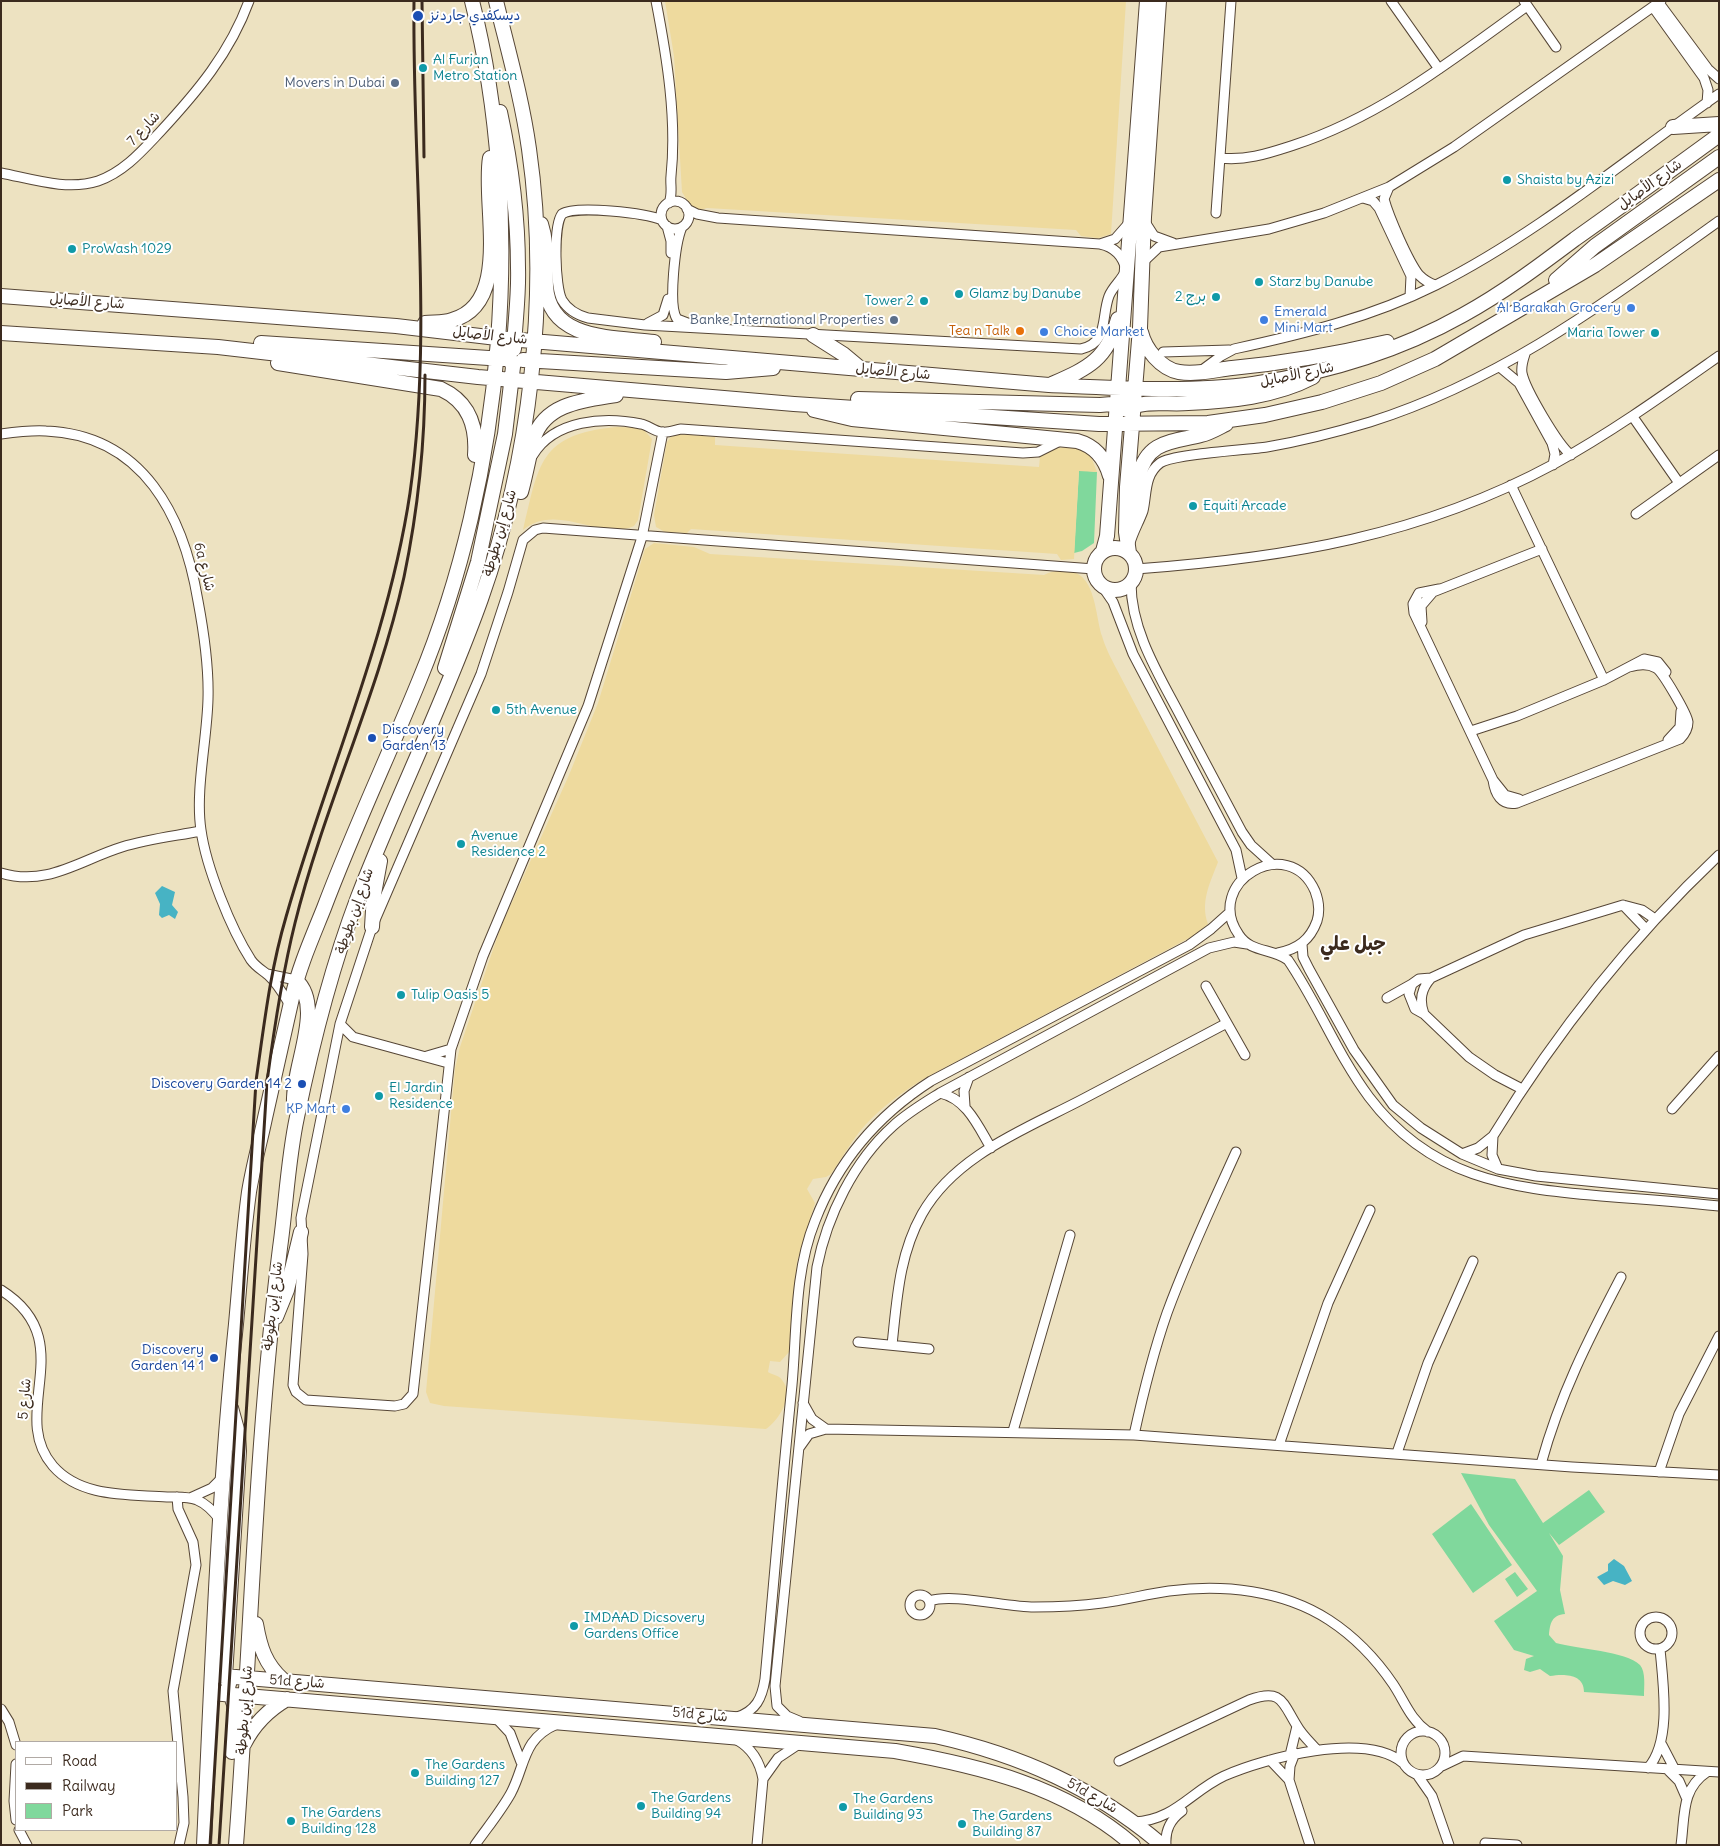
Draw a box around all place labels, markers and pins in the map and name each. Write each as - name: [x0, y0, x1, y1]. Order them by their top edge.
- place label: ديسكفدي جاردنز: [429, 8, 520, 24]
- marker: ديسكفدي جاردنز: [411, 9, 425, 23]
- place label: Al Furjan Metro Station: [433, 52, 517, 84]
- marker: Al Furjan Metro Station: [417, 62, 429, 74]
- place label: Movers in Dubai: [285, 75, 385, 91]
- marker: Movers in Dubai: [389, 77, 401, 89]
- place label: Shaista by Azizi: [1517, 172, 1614, 188]
- marker: Shaista by Azizi: [1501, 174, 1513, 186]
- place label: ProWash 1029: [82, 241, 172, 257]
- marker: ProWash 1029: [66, 243, 78, 255]
- place label: Starz by Danube: [1269, 274, 1373, 290]
- marker: Starz by Danube: [1253, 276, 1265, 288]
- place label: Glamz by Danube: [969, 286, 1081, 302]
- marker: Glamz by Danube: [953, 288, 965, 300]
- place label: برج 2: [1175, 289, 1206, 305]
- marker: برج 2: [1210, 291, 1222, 303]
- place label: Tower 2: [864, 293, 914, 309]
- marker: Tower 2: [918, 295, 930, 307]
- place label: Al Barakah Grocery: [1497, 300, 1621, 316]
- marker: Al Barakah Grocery: [1625, 302, 1637, 314]
- place label: Emerald Mini Mart: [1274, 304, 1333, 336]
- place label: Banke International Properties: [690, 312, 884, 328]
- marker: Banke International Properties: [888, 314, 900, 326]
- marker: Emerald Mini Mart: [1258, 314, 1270, 326]
- place label: Tea n Talk: [949, 323, 1010, 339]
- place label: Choice Market: [1054, 324, 1144, 340]
- marker: Tea n Talk: [1014, 325, 1026, 337]
- place label: Maria Tower: [1567, 325, 1645, 341]
- marker: Choice Market: [1038, 326, 1050, 338]
- marker: Maria Tower: [1649, 327, 1661, 339]
- place label: Equiti Arcade: [1203, 498, 1286, 514]
- marker: Equiti Arcade: [1187, 500, 1199, 512]
- place label: 5th Avenue: [506, 702, 577, 718]
- marker: 5th Avenue: [490, 704, 502, 716]
- place label: Discovery Garden 13: [382, 722, 446, 754]
- marker: Discovery Garden 13: [366, 732, 378, 744]
- place label: Avenue Residence 2: [471, 828, 546, 860]
- marker: Avenue Residence 2: [455, 838, 467, 850]
- place label: Tulip Oasis 5: [411, 987, 489, 1003]
- marker: Tulip Oasis 5: [395, 989, 407, 1001]
- place label: Discovery Garden 14 2: [151, 1076, 292, 1092]
- marker: Discovery Garden 14 2: [296, 1078, 308, 1090]
- place label: El Jardin Residence: [389, 1080, 453, 1112]
- marker: El Jardin Residence: [373, 1090, 385, 1102]
- place label: KP Mart: [286, 1101, 336, 1117]
- marker: KP Mart: [340, 1103, 352, 1115]
- place label: Discovery Garden 14 1: [131, 1342, 204, 1374]
- marker: Discovery Garden 14 1: [208, 1352, 220, 1364]
- place label: IMDAAD Dicsovery Gardens Office: [584, 1610, 705, 1642]
- marker: IMDAAD Dicsovery Gardens Office: [568, 1620, 580, 1632]
- place label: The Gardens Building 127: [425, 1757, 505, 1790]
- marker: The Gardens Building 127: [409, 1767, 421, 1779]
- place label: The Gardens Building 94: [651, 1790, 731, 1822]
- place label: The Gardens Building 93: [853, 1791, 933, 1824]
- marker: The Gardens Building 94: [635, 1800, 647, 1812]
- marker: The Gardens Building 93: [837, 1801, 849, 1813]
- place label: The Gardens Building 128: [301, 1805, 381, 1838]
- place label: The Gardens Building 87: [972, 1808, 1052, 1840]
- marker: The Gardens Building 128: [285, 1815, 297, 1827]
- marker: The Gardens Building 87: [956, 1818, 968, 1830]

